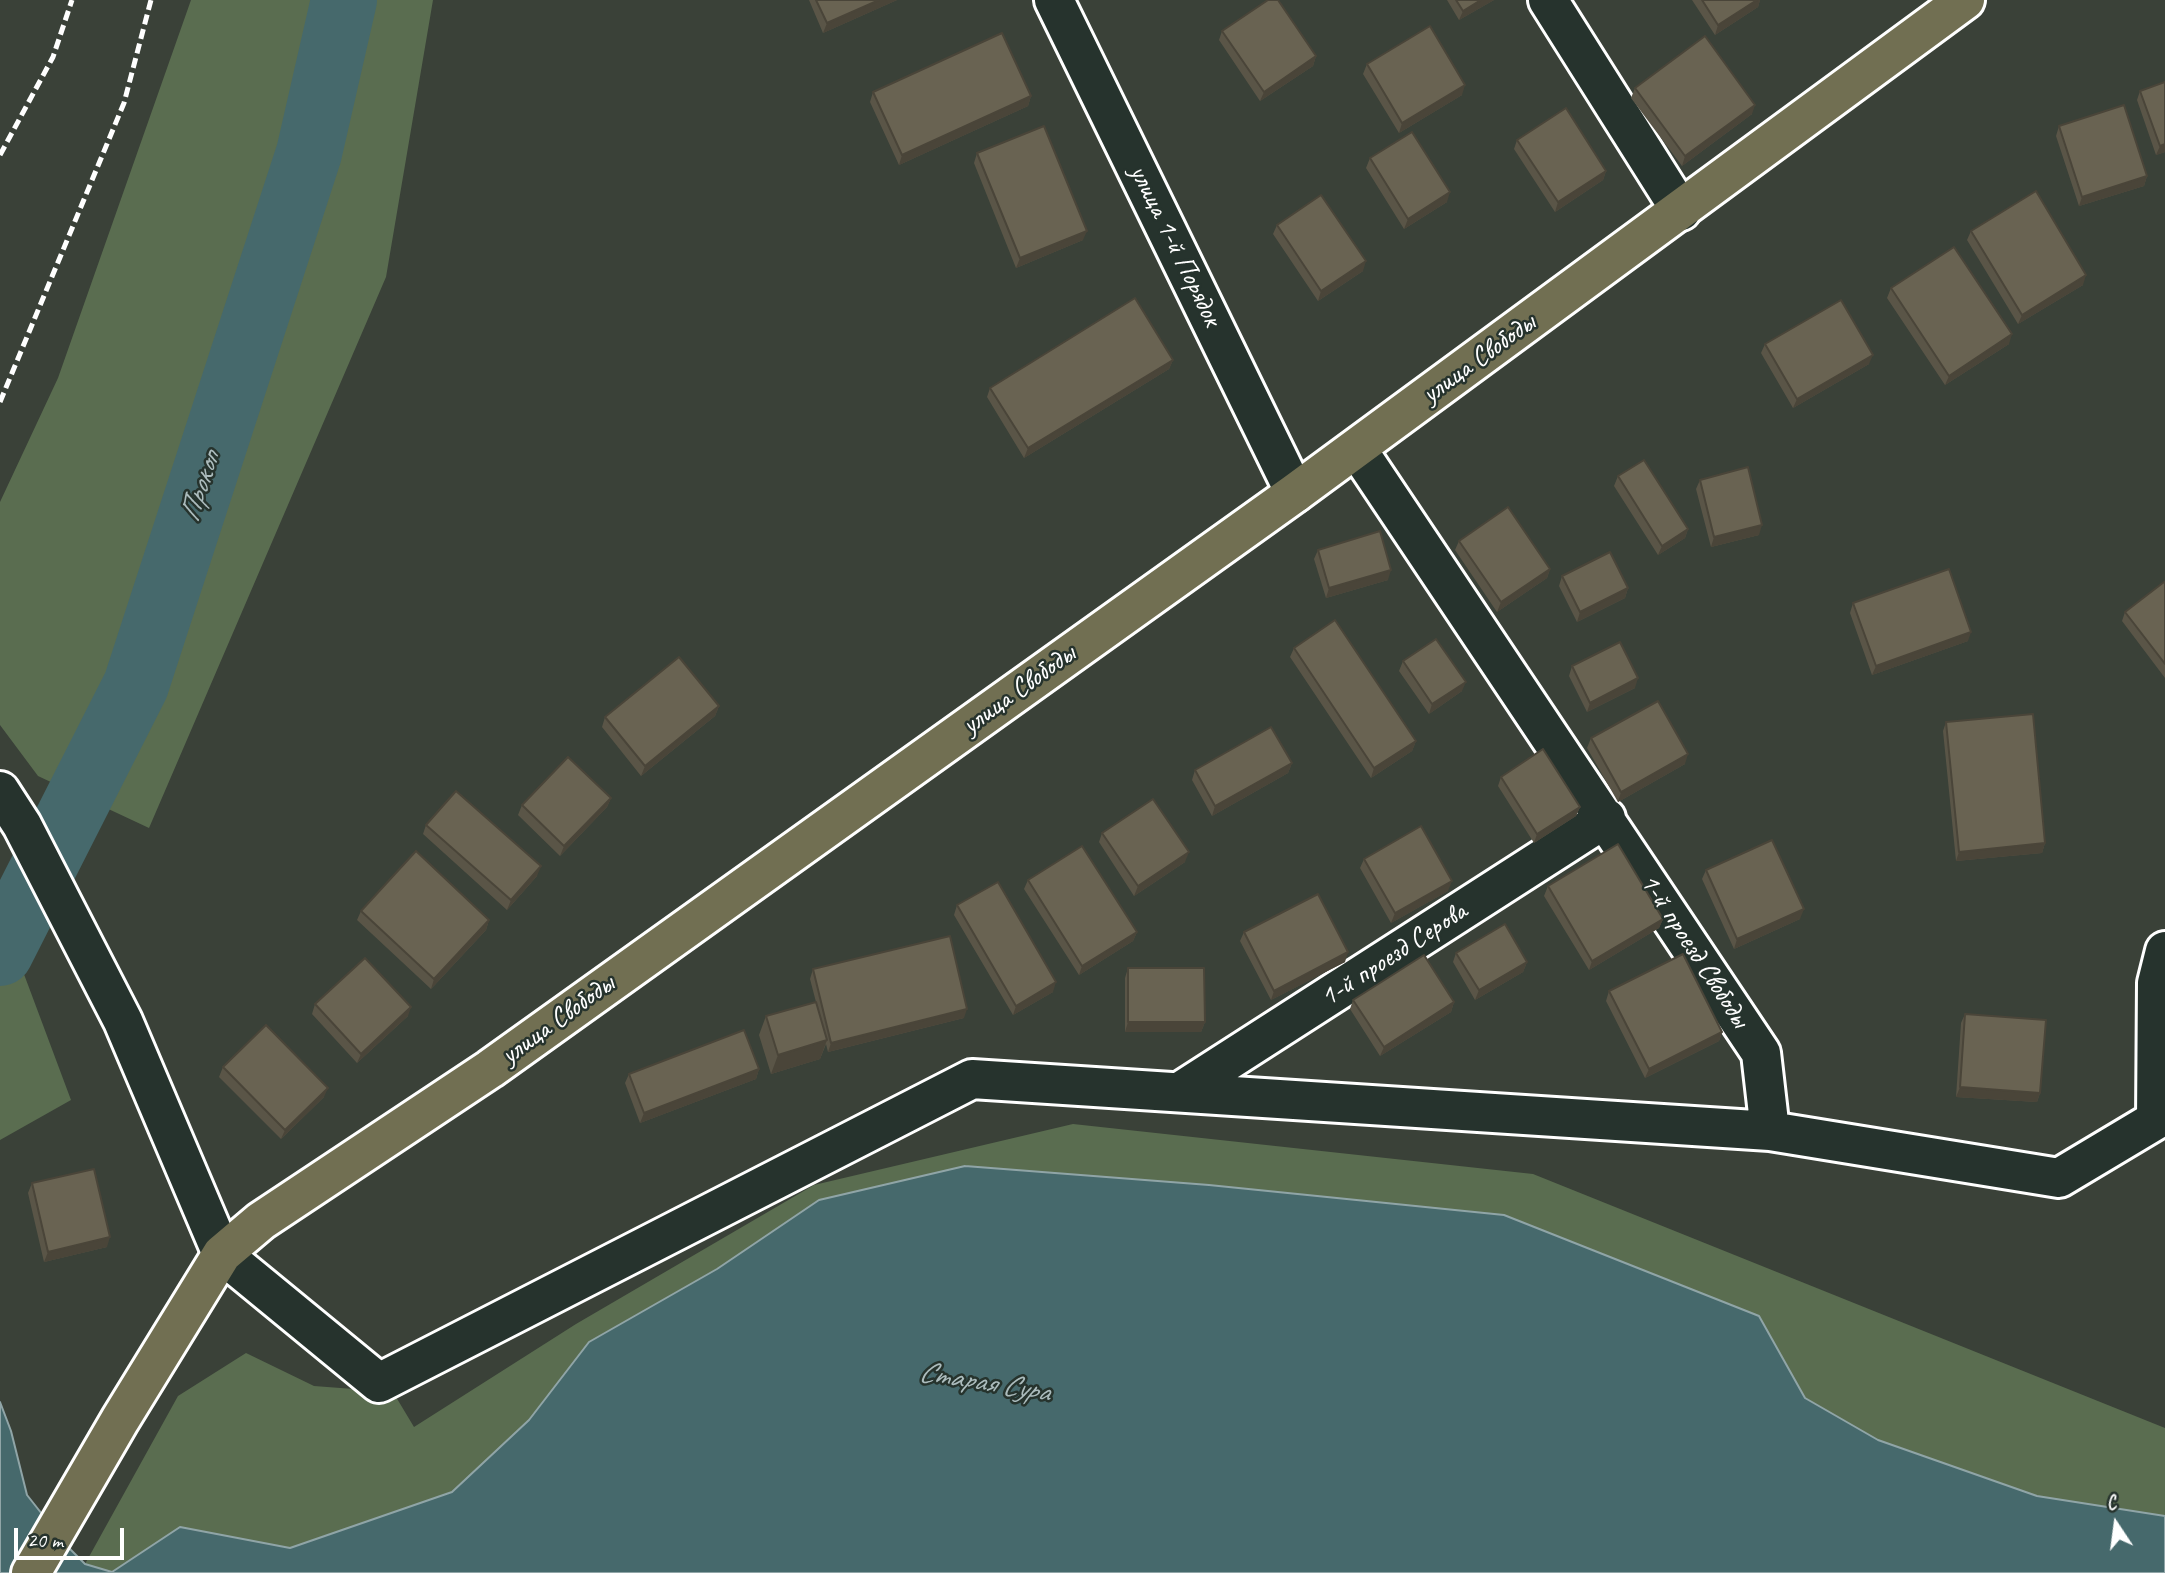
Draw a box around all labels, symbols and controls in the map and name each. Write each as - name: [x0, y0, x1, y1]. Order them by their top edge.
- street label: улица 1-й Порядок: [1121, 160, 1229, 332]
- street label: улица Свободы: [1416, 307, 1542, 411]
- water label: Прокоп: [173, 447, 229, 527]
- street label: улица Свободы: [956, 638, 1082, 742]
- street label: 1-й проезд Свободы: [1632, 868, 1756, 1034]
- street label: 1-й проезд Серова: [1314, 895, 1474, 1015]
- street label: улица Свободы: [495, 968, 621, 1072]
- water label: Старая Сура: [916, 1355, 1052, 1411]
- north arrow: [2081, 1489, 2151, 1559]
- text: С: [2104, 1491, 2119, 1516]
- scale bar: [18, 1514, 128, 1558]
- text: 20 m: [27, 1527, 63, 1553]

